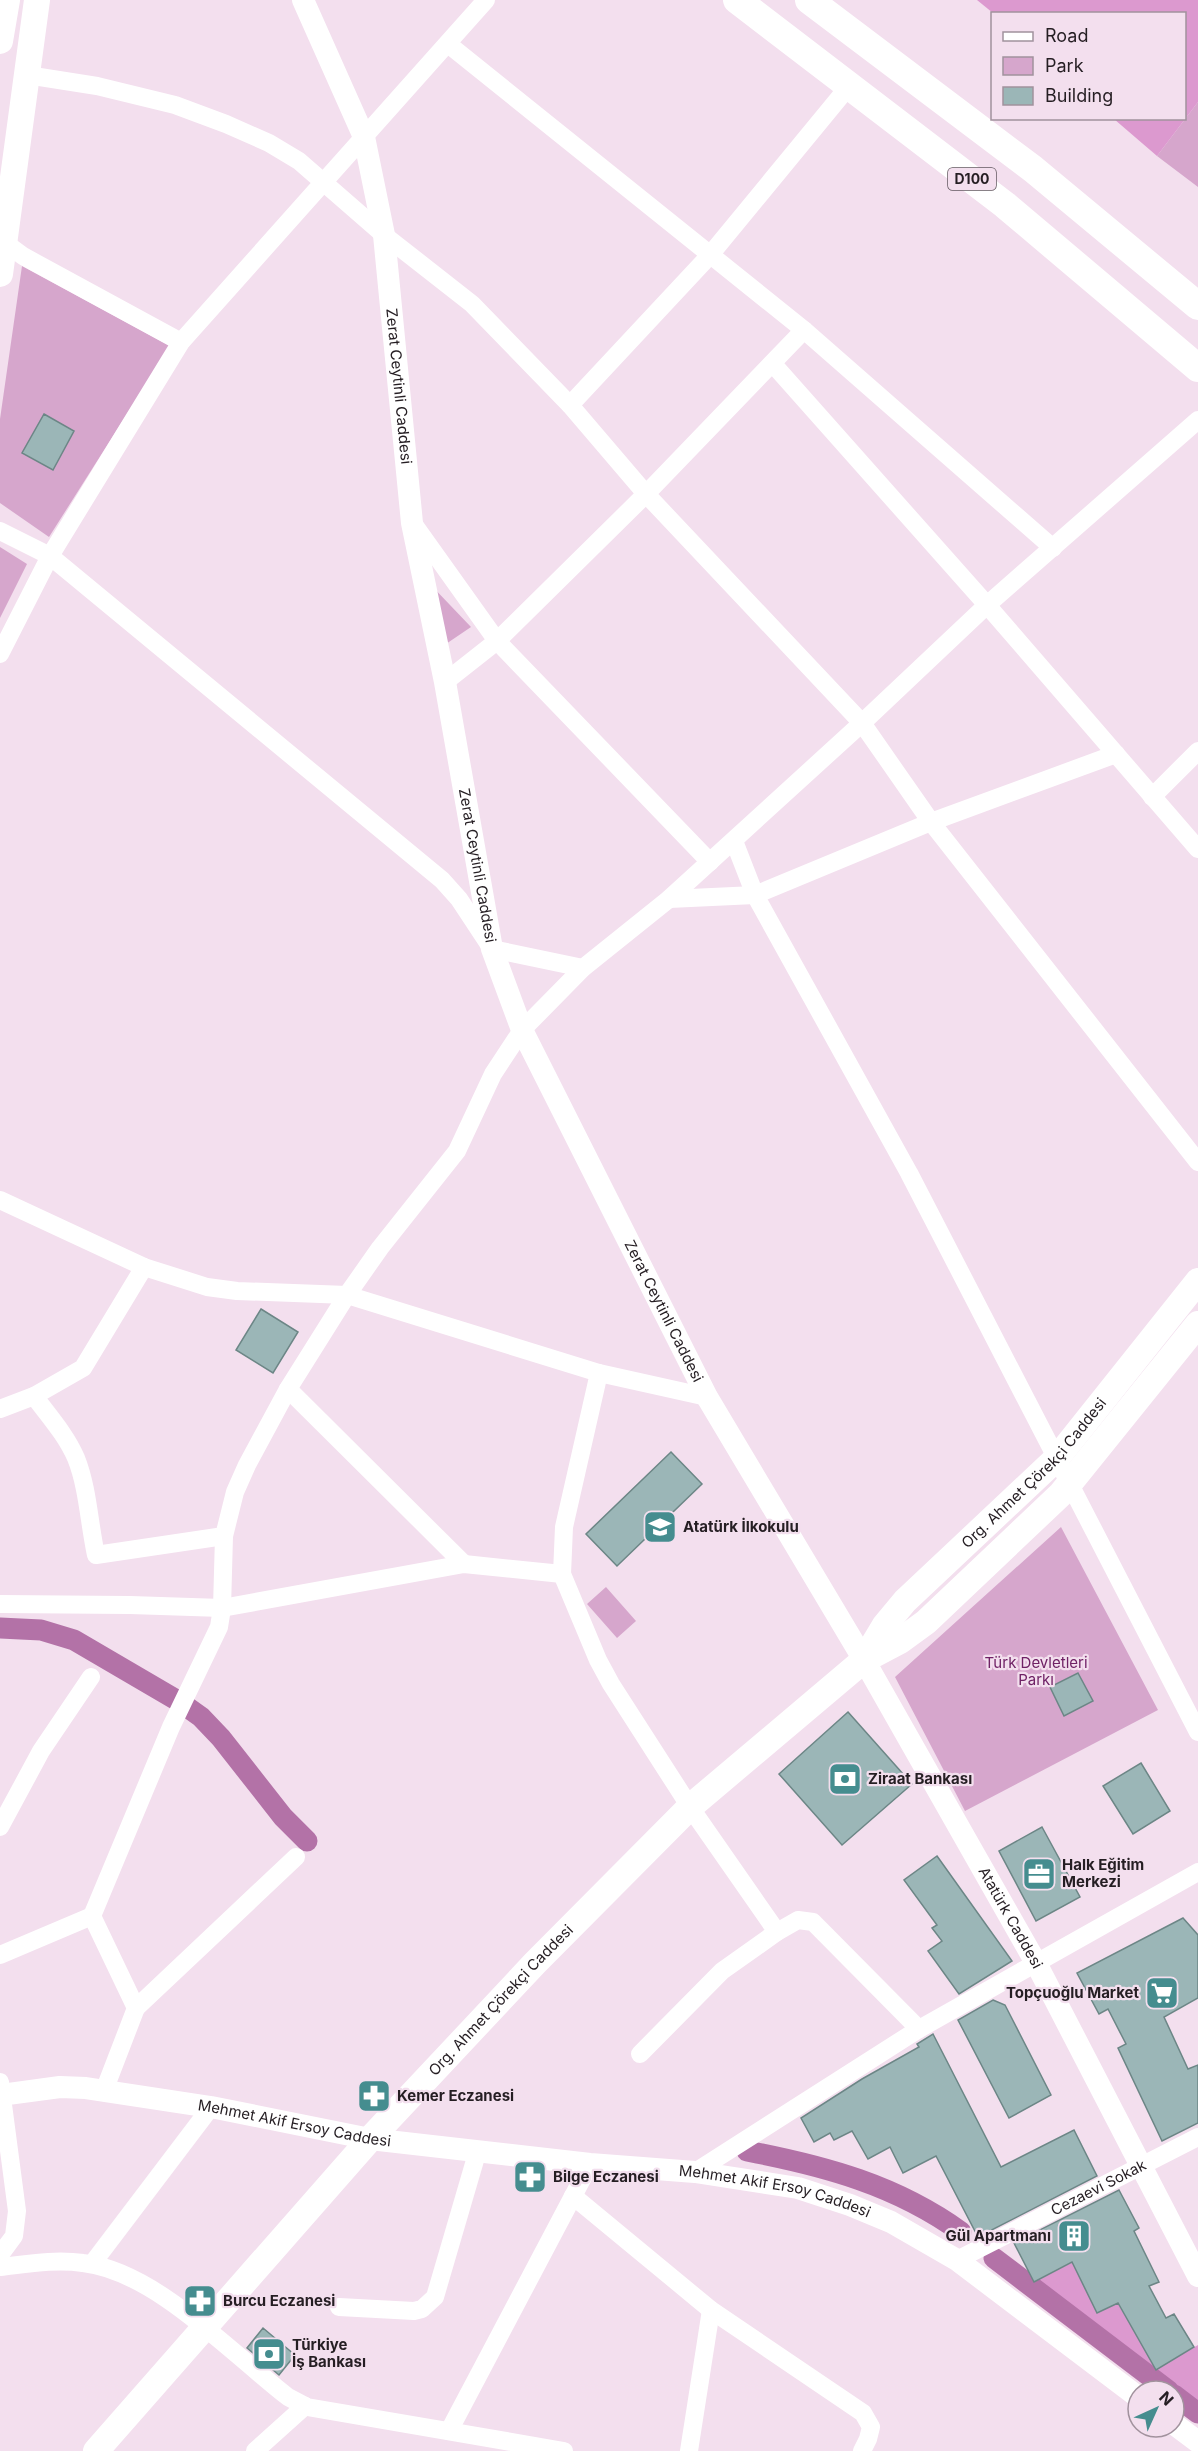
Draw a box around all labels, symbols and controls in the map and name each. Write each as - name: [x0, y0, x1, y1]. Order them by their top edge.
- legend: [991, 12, 1186, 120]
- text: Road: [1045, 25, 1088, 46]
- text: Park: [1045, 55, 1084, 76]
- text: Building: [1045, 85, 1113, 106]
- road number: D100: [948, 168, 996, 190]
- street label: Zerat Ceytinli Caddesi: [382, 307, 416, 465]
- street label: Zerat Ceytinli Caddesi: [455, 787, 501, 944]
- street label: Zerat Ceytinli Caddesi: [620, 1237, 708, 1385]
- street label: Org. Ahmet Çörekçi Caddesi: [957, 1394, 1110, 1552]
- school or university icon: Atatürk İlkokulu: [642, 1509, 678, 1545]
- place label: Atatürk İlkokulu: [683, 1517, 799, 1536]
- park label: Türk Devletleri Parkı: [984, 1653, 1088, 1689]
- bank icon: Ziraat Bankası: [827, 1761, 863, 1797]
- place label: Ziraat Bankası: [868, 1769, 972, 1788]
- place label: Halk Eğitim Merkezi: [1062, 1855, 1144, 1891]
- office icon: Halk Eğitim Merkezi: [1021, 1856, 1057, 1892]
- street label: Atatürk Caddesi: [974, 1863, 1047, 1972]
- street label: Org. Ahmet Çörekçi Caddesi: [424, 1920, 577, 2079]
- supermarket icon: Topçuoğlu Market: [1144, 1975, 1180, 2011]
- place label: Topçuoğlu Market: [1006, 1983, 1139, 2002]
- pharmacy icon: Kemer Eczanesi: [356, 2078, 392, 2114]
- place label: Kemer Eczanesi: [397, 2086, 514, 2105]
- street label: Mehmet Akif Ersoy Caddesi: [197, 2095, 392, 2150]
- street label: Cezaevi Sokak: [1048, 2155, 1150, 2219]
- pharmacy icon: Bilge Eczanesi: [512, 2159, 548, 2195]
- street label: Mehmet Akif Ersoy Caddesi: [678, 2161, 874, 2221]
- place label: Bilge Eczanesi: [553, 2167, 659, 2186]
- building icon: Gül Apartmanı: [1056, 2218, 1092, 2254]
- place label: Gül Apartmanı: [946, 2226, 1051, 2245]
- pharmacy icon: Burcu Eczanesi: [182, 2283, 218, 2319]
- place label: Burcu Eczanesi: [223, 2291, 335, 2310]
- place label: Türkiye İş Bankası: [292, 2335, 366, 2371]
- bank icon: Türkiye İş Bankası: [251, 2336, 287, 2372]
- north arrow: [1126, 2379, 1186, 2439]
- text: N: [1155, 2387, 1178, 2410]

